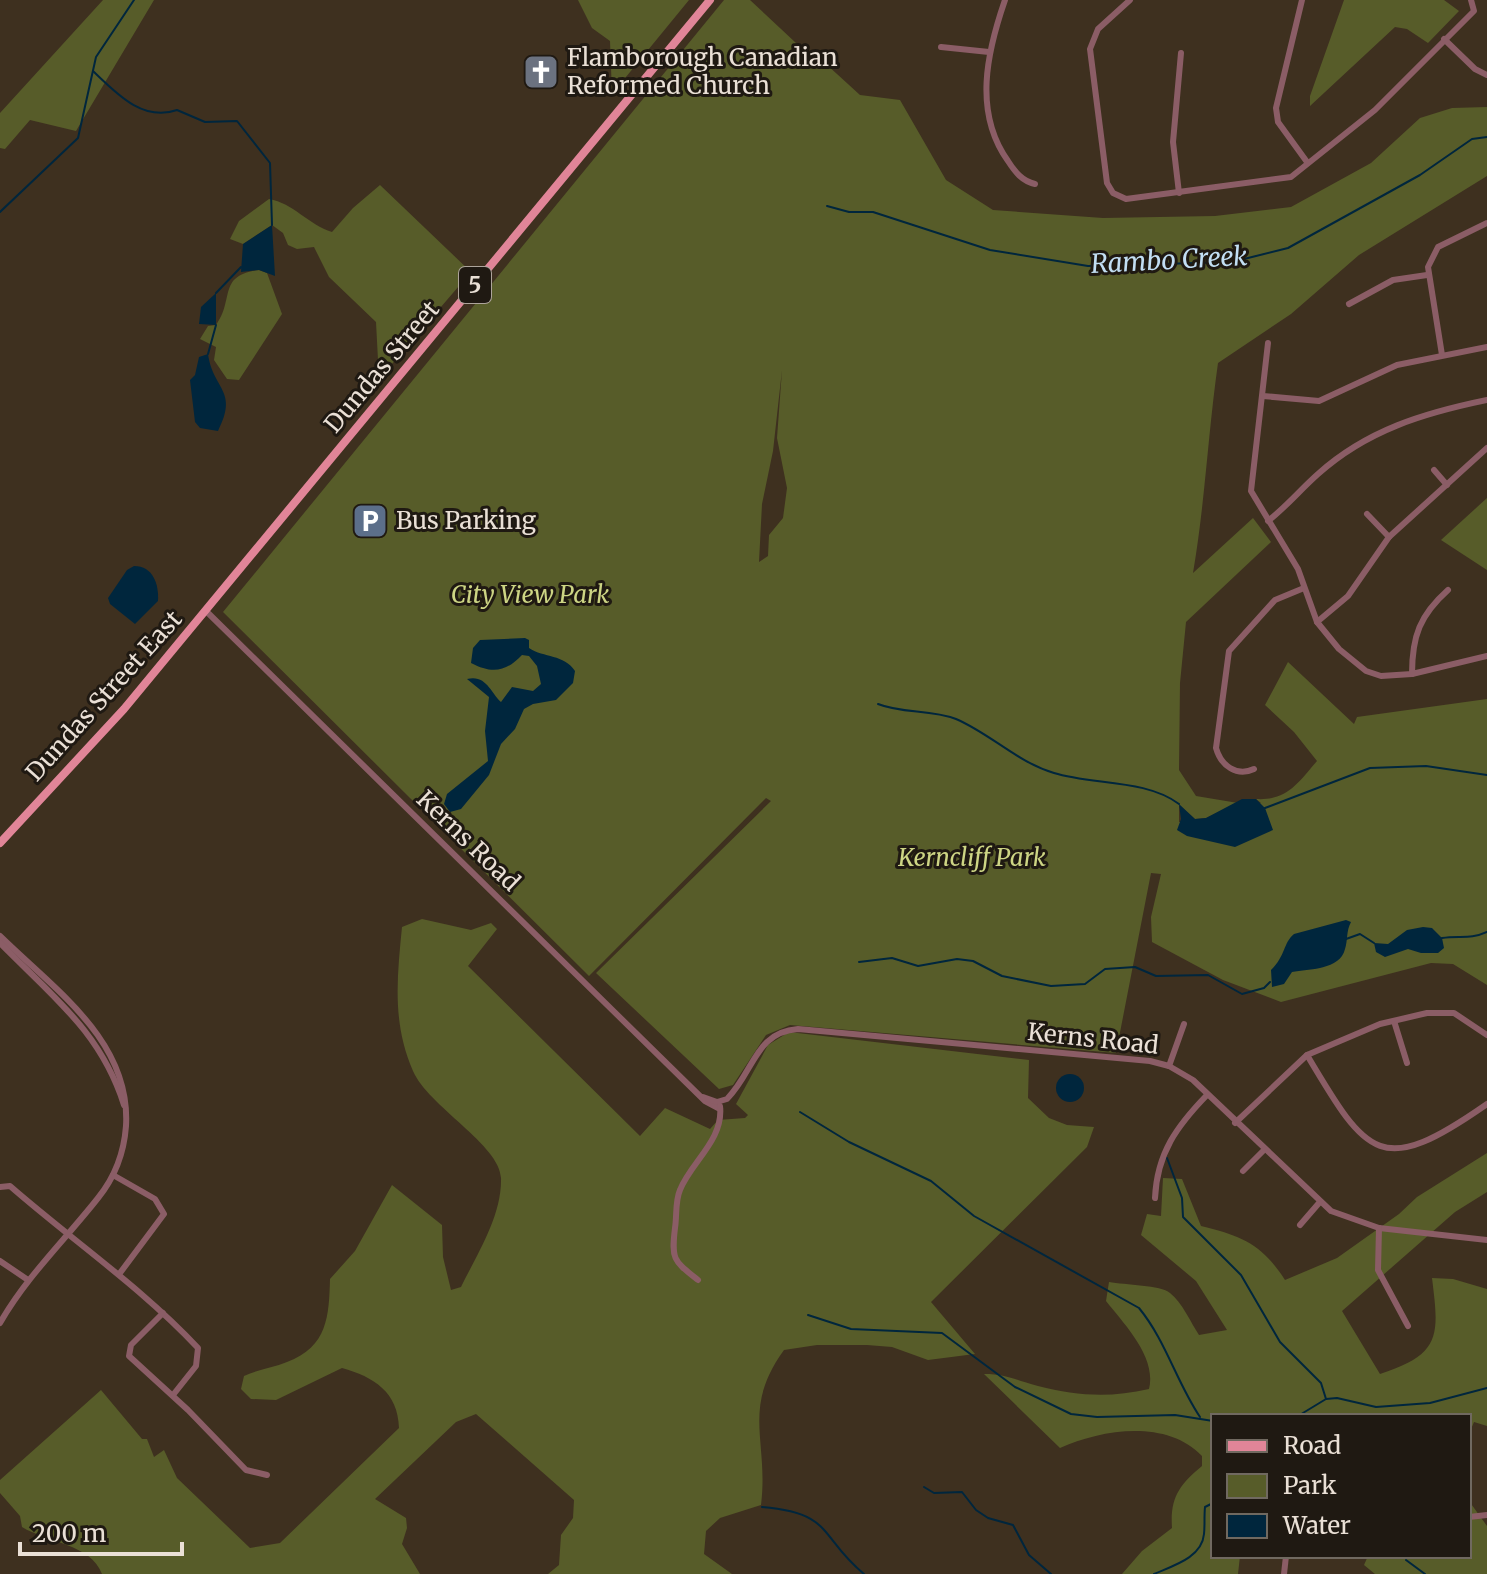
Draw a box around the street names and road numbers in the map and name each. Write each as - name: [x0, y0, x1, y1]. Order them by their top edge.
- road number: 5: [459, 267, 491, 303]
- street label: Dundas Street: [317, 294, 446, 439]
- street label: Dundas Street East: [19, 604, 189, 787]
- street label: Kerns Road: [410, 784, 527, 898]
- street label: Kerns Road: [1026, 1016, 1160, 1061]

